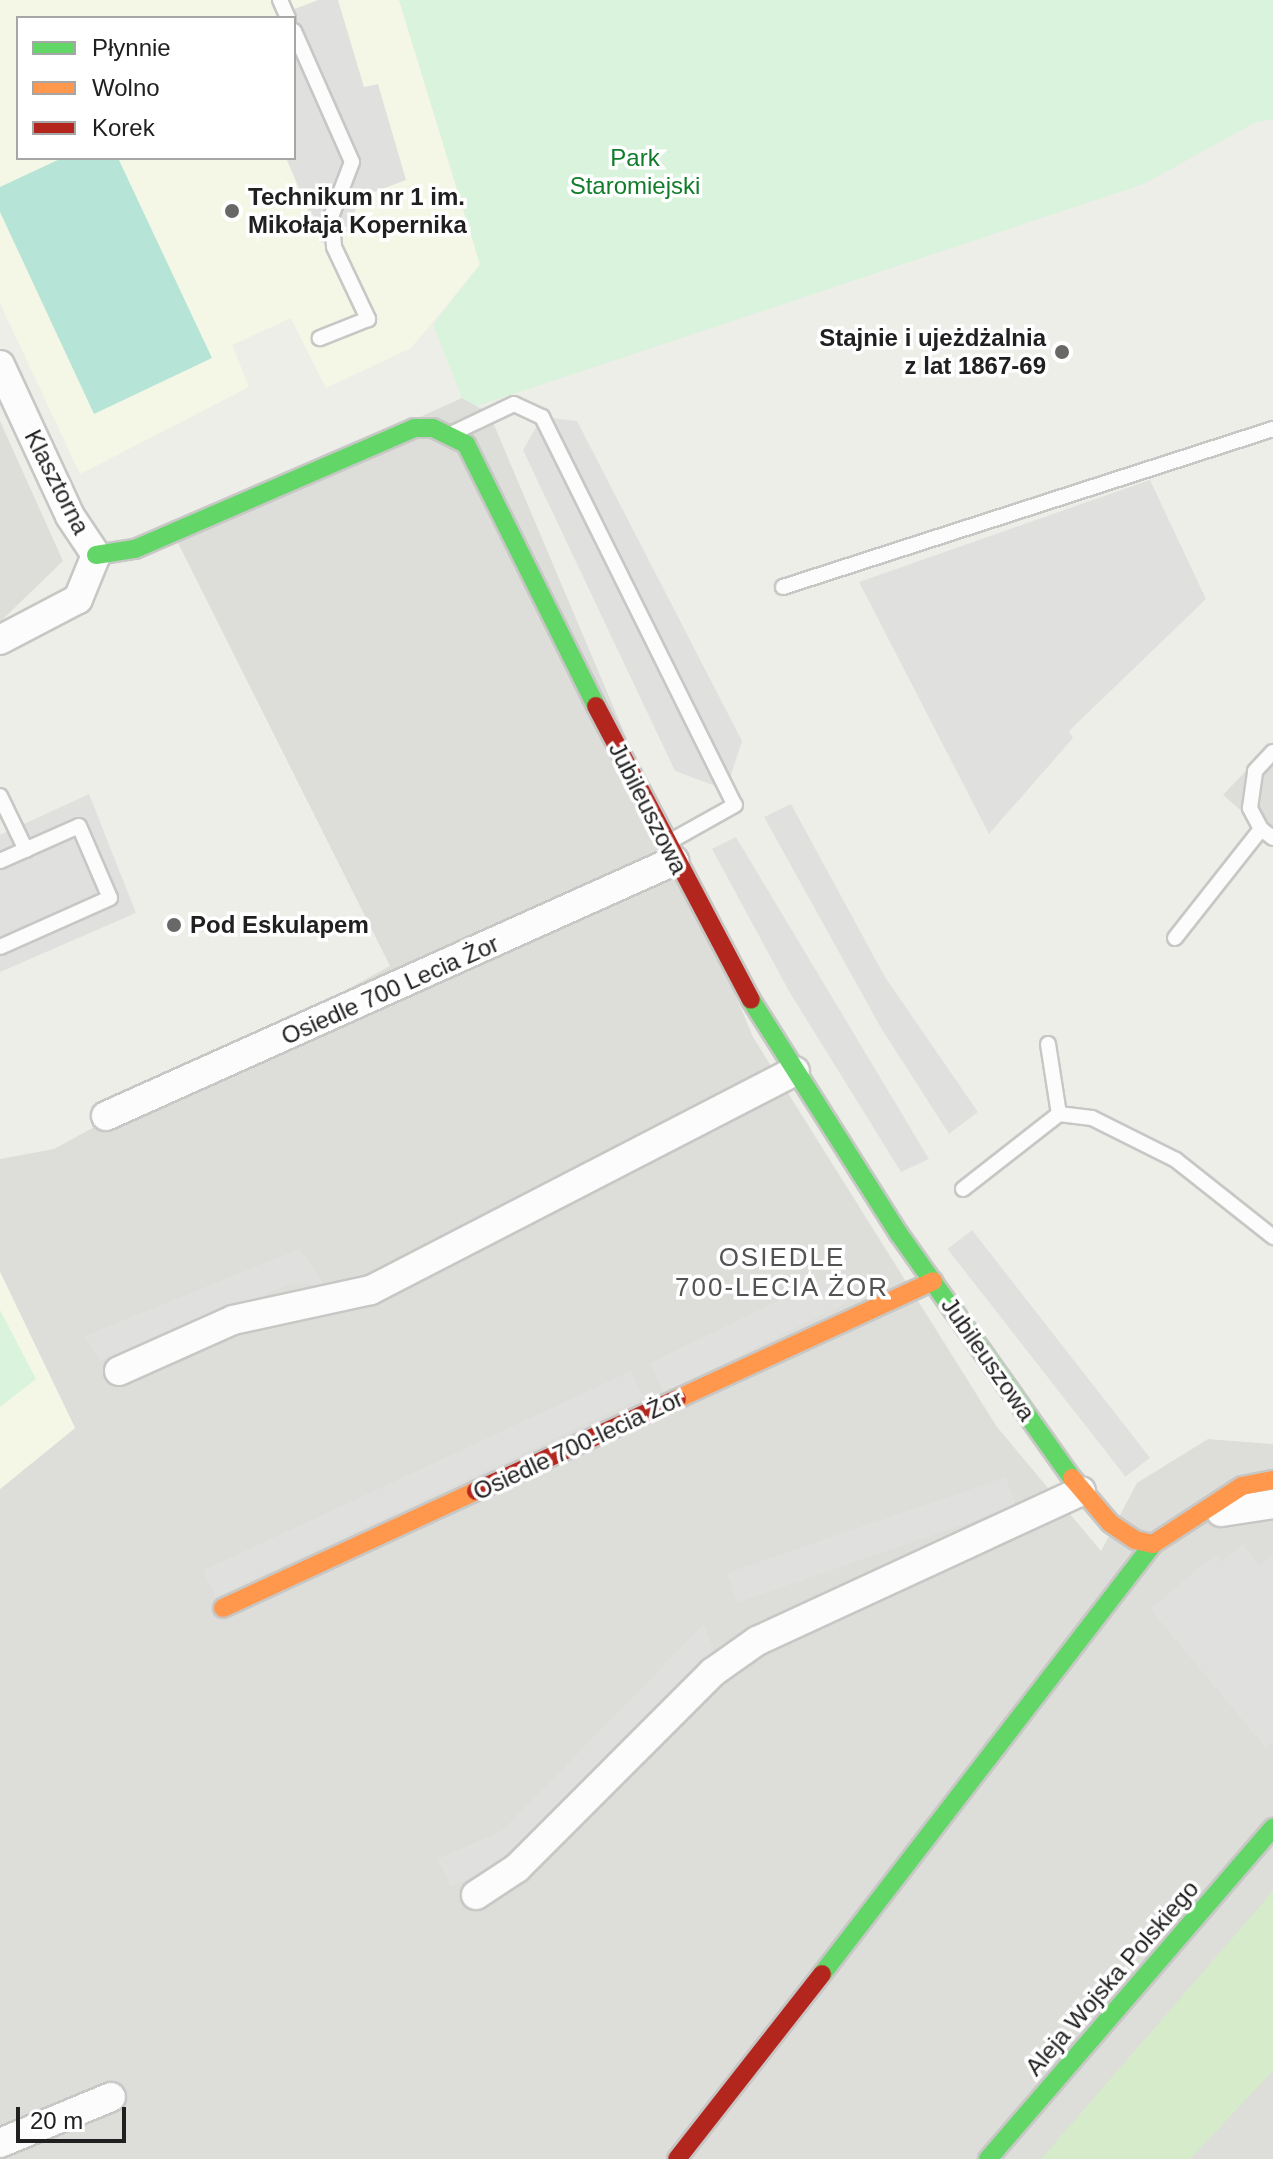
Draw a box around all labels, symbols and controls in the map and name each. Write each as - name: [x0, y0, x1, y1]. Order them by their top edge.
- legend: [16, 16, 296, 160]
- text: Płynnie: [92, 34, 171, 61]
- text: Wolno: [92, 74, 160, 101]
- text: Korek: [92, 114, 155, 141]
- park label: Park Staromiejski: [570, 144, 700, 200]
- place label: Technikum nr 1 im. Mikołaja Kopernika: [248, 183, 467, 239]
- marker: Technikum nr 1 im. Mikołaja Kopernika: [223, 202, 241, 220]
- place label: Stajnie i ujeżdżalnia z lat 1867-69: [819, 324, 1046, 380]
- marker: Stajnie i ujeżdżalnia z lat 1867-69: [1053, 343, 1071, 361]
- street label: Klasztorna: [18, 425, 96, 539]
- street label: Jubileuszowa: [602, 737, 694, 879]
- place label: Pod Eskulapem: [190, 911, 369, 939]
- marker: Pod Eskulapem: [165, 916, 183, 934]
- street label: Osiedle 700 Lecia Żor: [277, 929, 503, 1051]
- district label: OSIEDLE 700-LECIA ŻOR: [674, 1242, 890, 1304]
- street label: Jubileuszowa: [935, 1292, 1041, 1426]
- street label: Osiedle 700-lecia Żor: [469, 1384, 687, 1506]
- street label: Aleja Wojska Polskiego: [1019, 1875, 1205, 2081]
- scale bar: [20, 2091, 130, 2141]
- text: 20 m: [30, 2107, 83, 2134]

